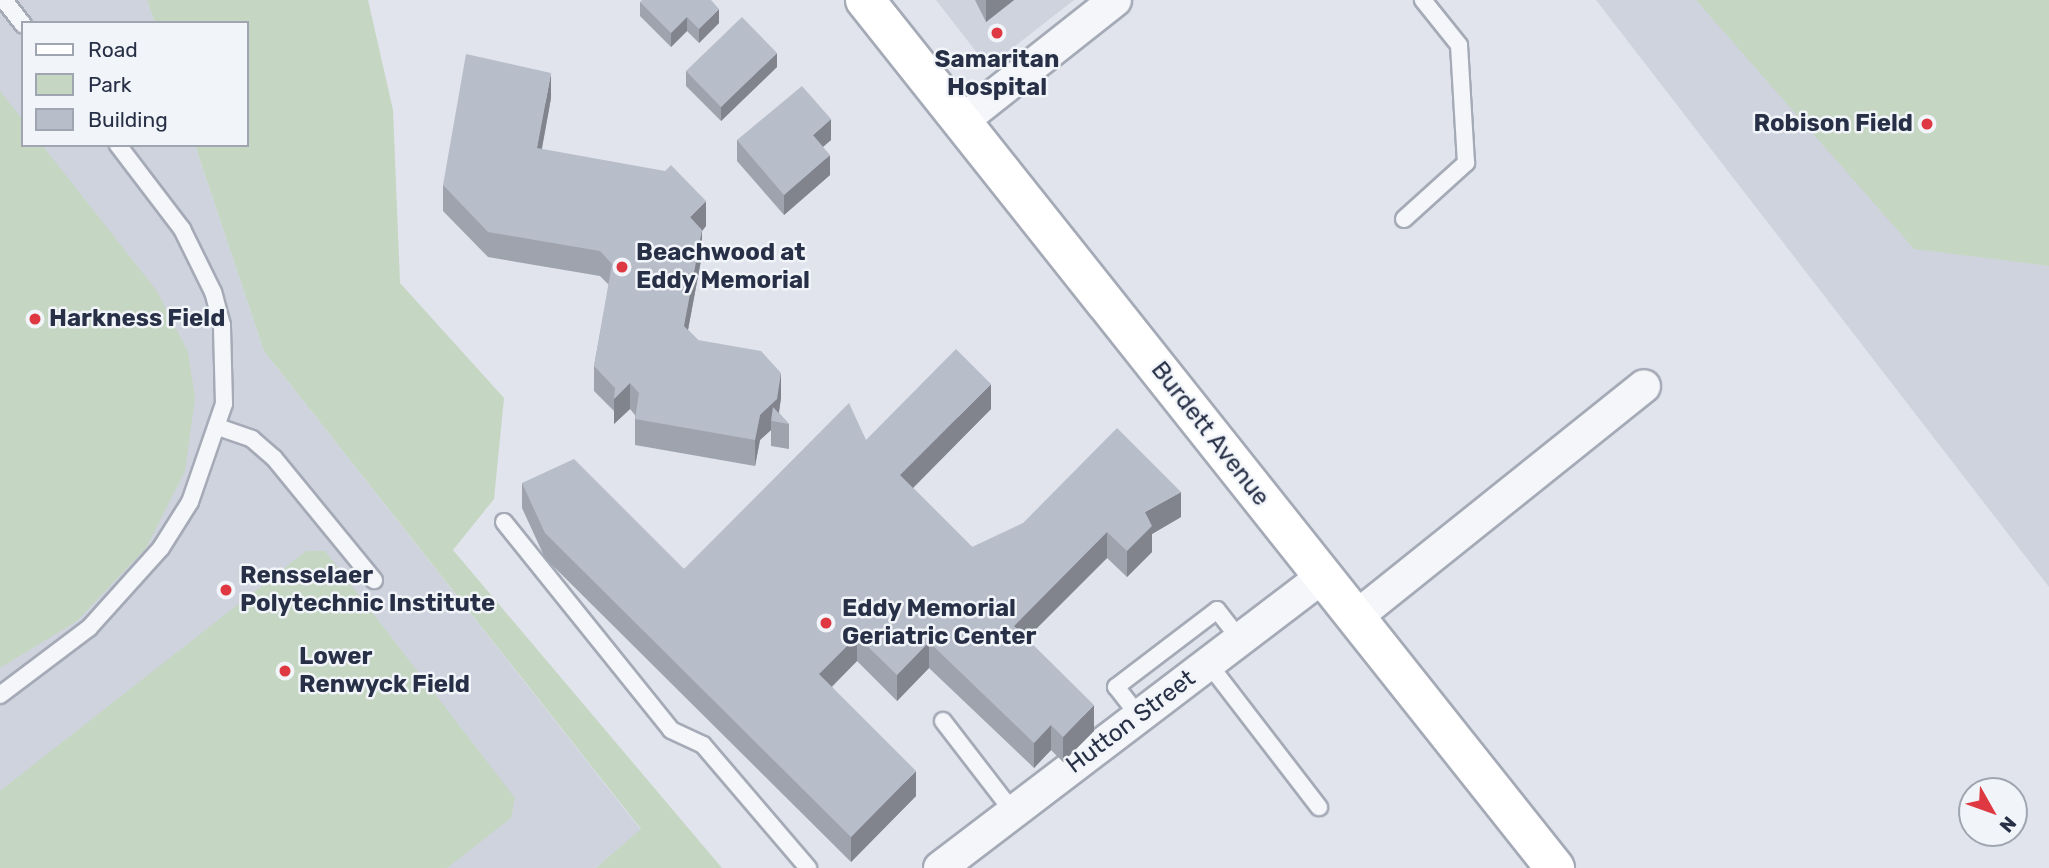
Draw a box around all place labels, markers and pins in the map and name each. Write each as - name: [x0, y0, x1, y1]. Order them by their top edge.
- marker: Samaritan Hospital: [987, 23, 1007, 43]
- place label: Samaritan Hospital: [935, 46, 1059, 102]
- place label: Robison Field: [1753, 110, 1913, 138]
- marker: Robison Field: [1919, 116, 1935, 132]
- place label: Beachwood at Eddy Memorial: [636, 239, 811, 295]
- marker: Beachwood at Eddy Memorial: [614, 259, 630, 275]
- place label: Harkness Field: [49, 305, 225, 333]
- marker: Harkness Field: [27, 311, 43, 327]
- place label: Rensselaer Polytechnic Institute: [240, 562, 495, 618]
- marker: Rensselaer Polytechnic Institute: [218, 582, 234, 598]
- place label: Eddy Memorial Geriatric Center: [842, 595, 1036, 651]
- marker: Eddy Memorial Geriatric Center: [816, 613, 836, 633]
- place label: Lower Renwyck Field: [299, 643, 470, 699]
- marker: Lower Renwyck Field: [277, 663, 293, 679]

